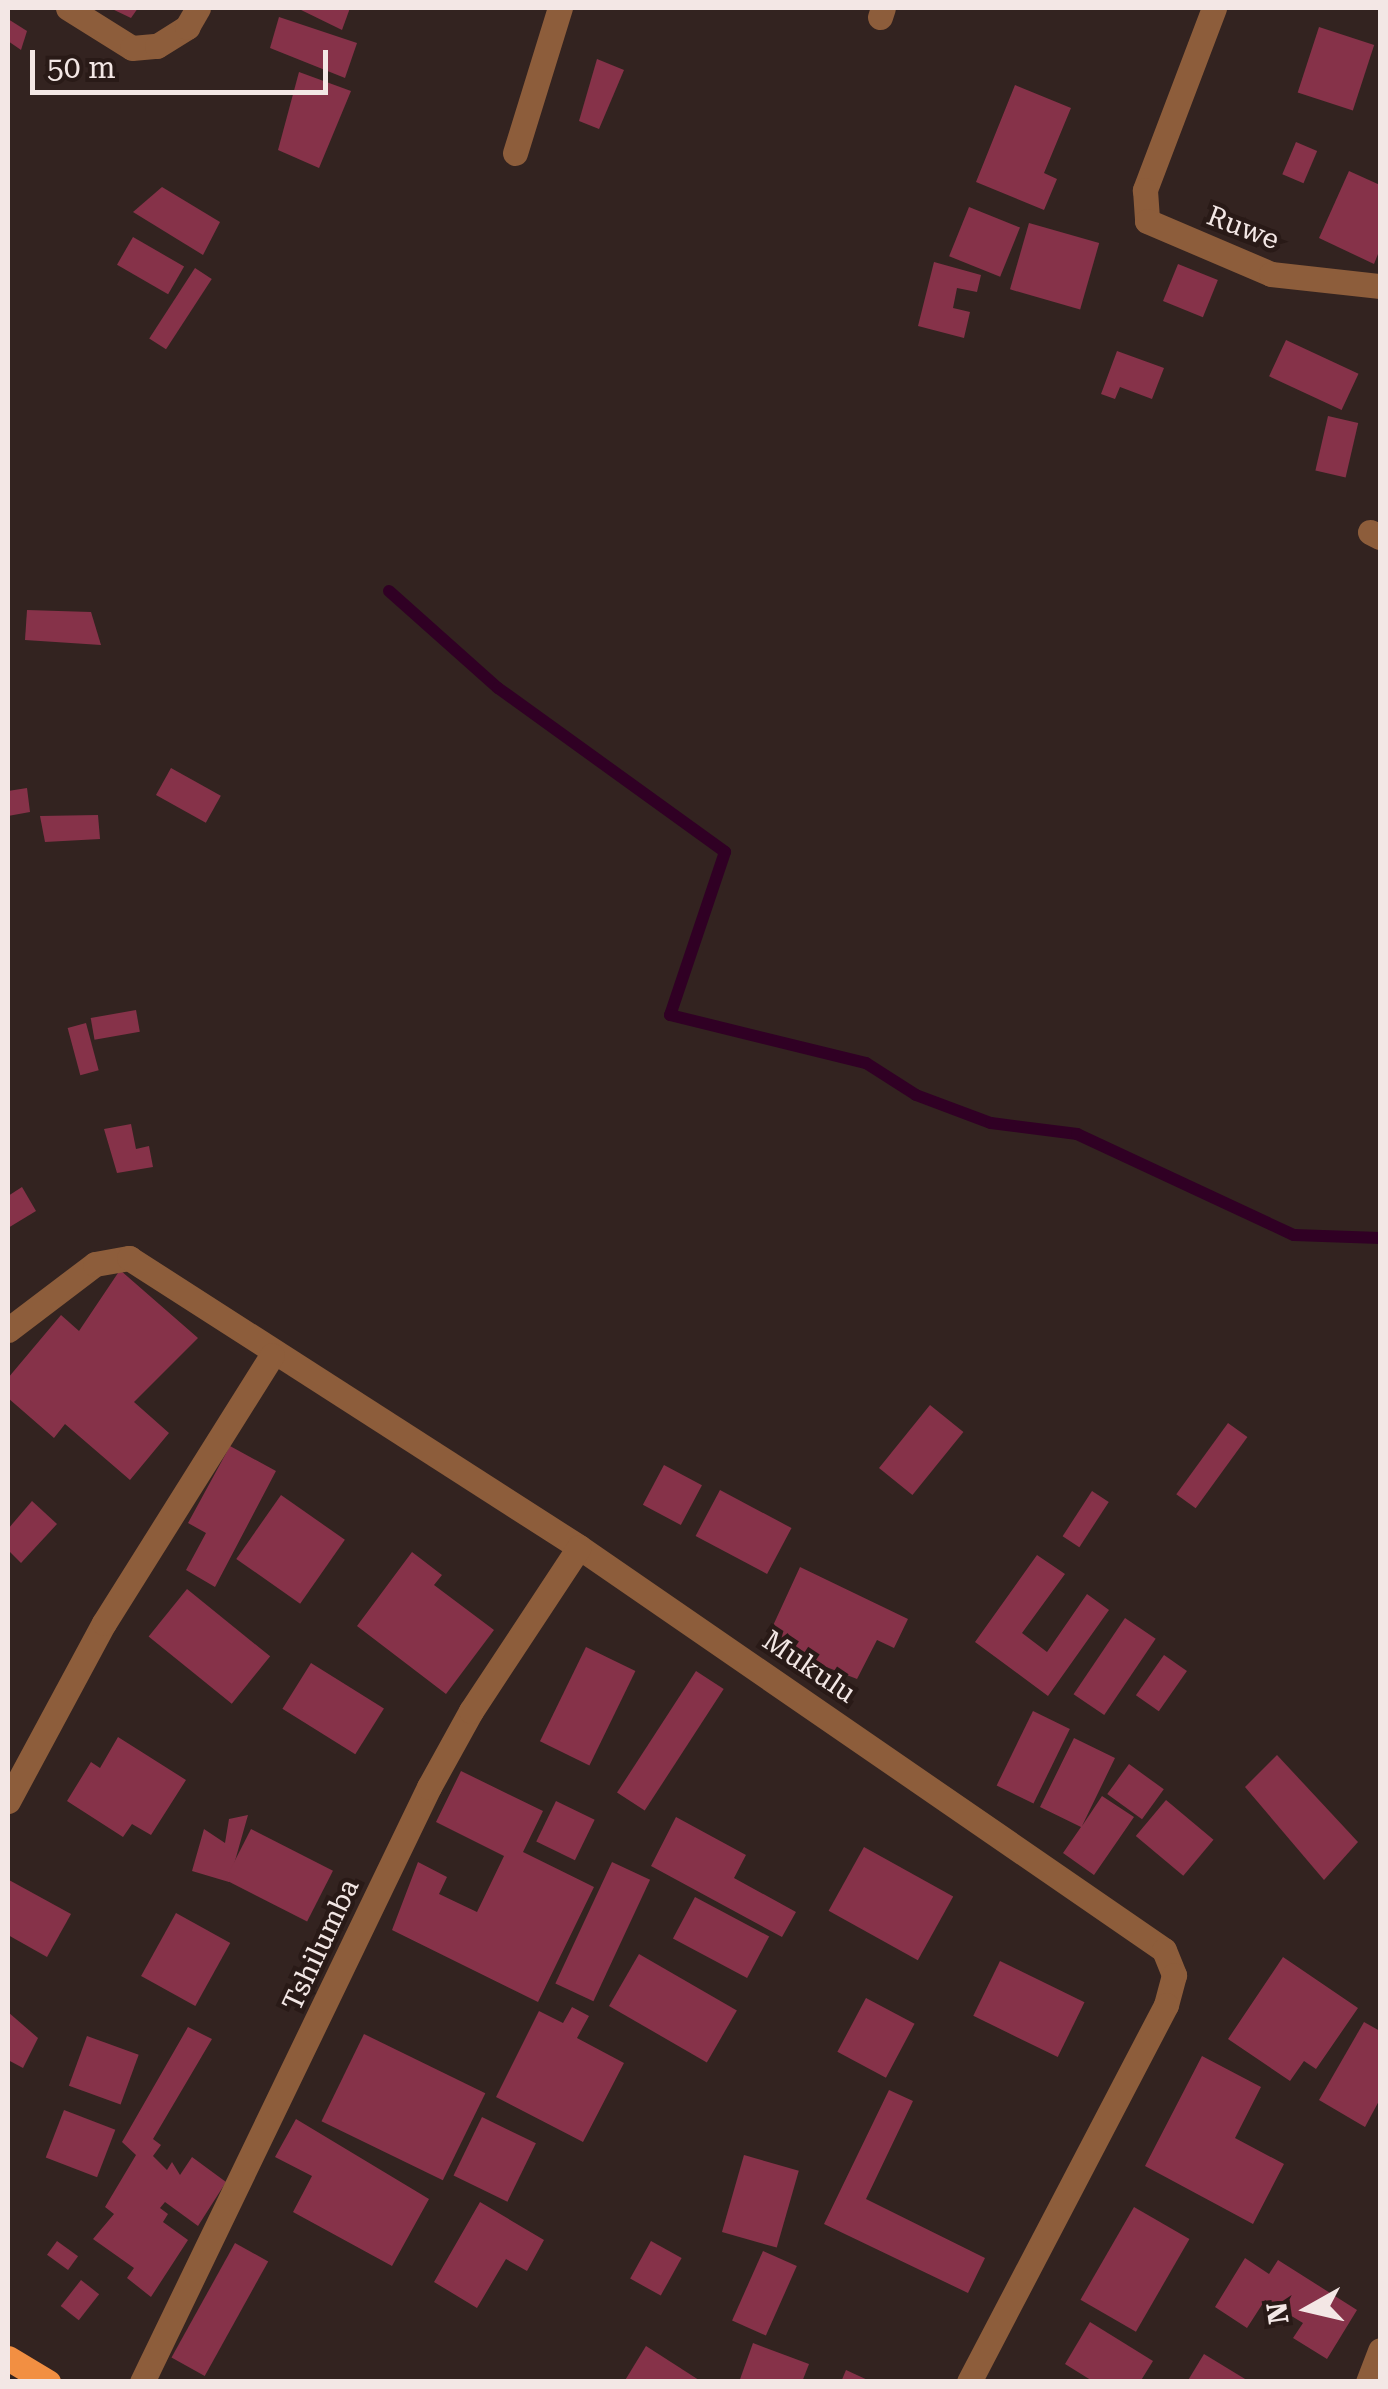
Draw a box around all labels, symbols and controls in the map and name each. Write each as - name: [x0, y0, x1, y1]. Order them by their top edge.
- scale bar: [35, 30, 332, 92]
- text: 50 m: [47, 50, 116, 85]
- street label: Ruwe: [1202, 199, 1284, 257]
- street label: Mukulu: [756, 1624, 862, 1710]
- street label: Tshilumba: [276, 1874, 366, 2016]
- north arrow: [1258, 2259, 1358, 2359]
- text: N: [1260, 2300, 1296, 2326]

